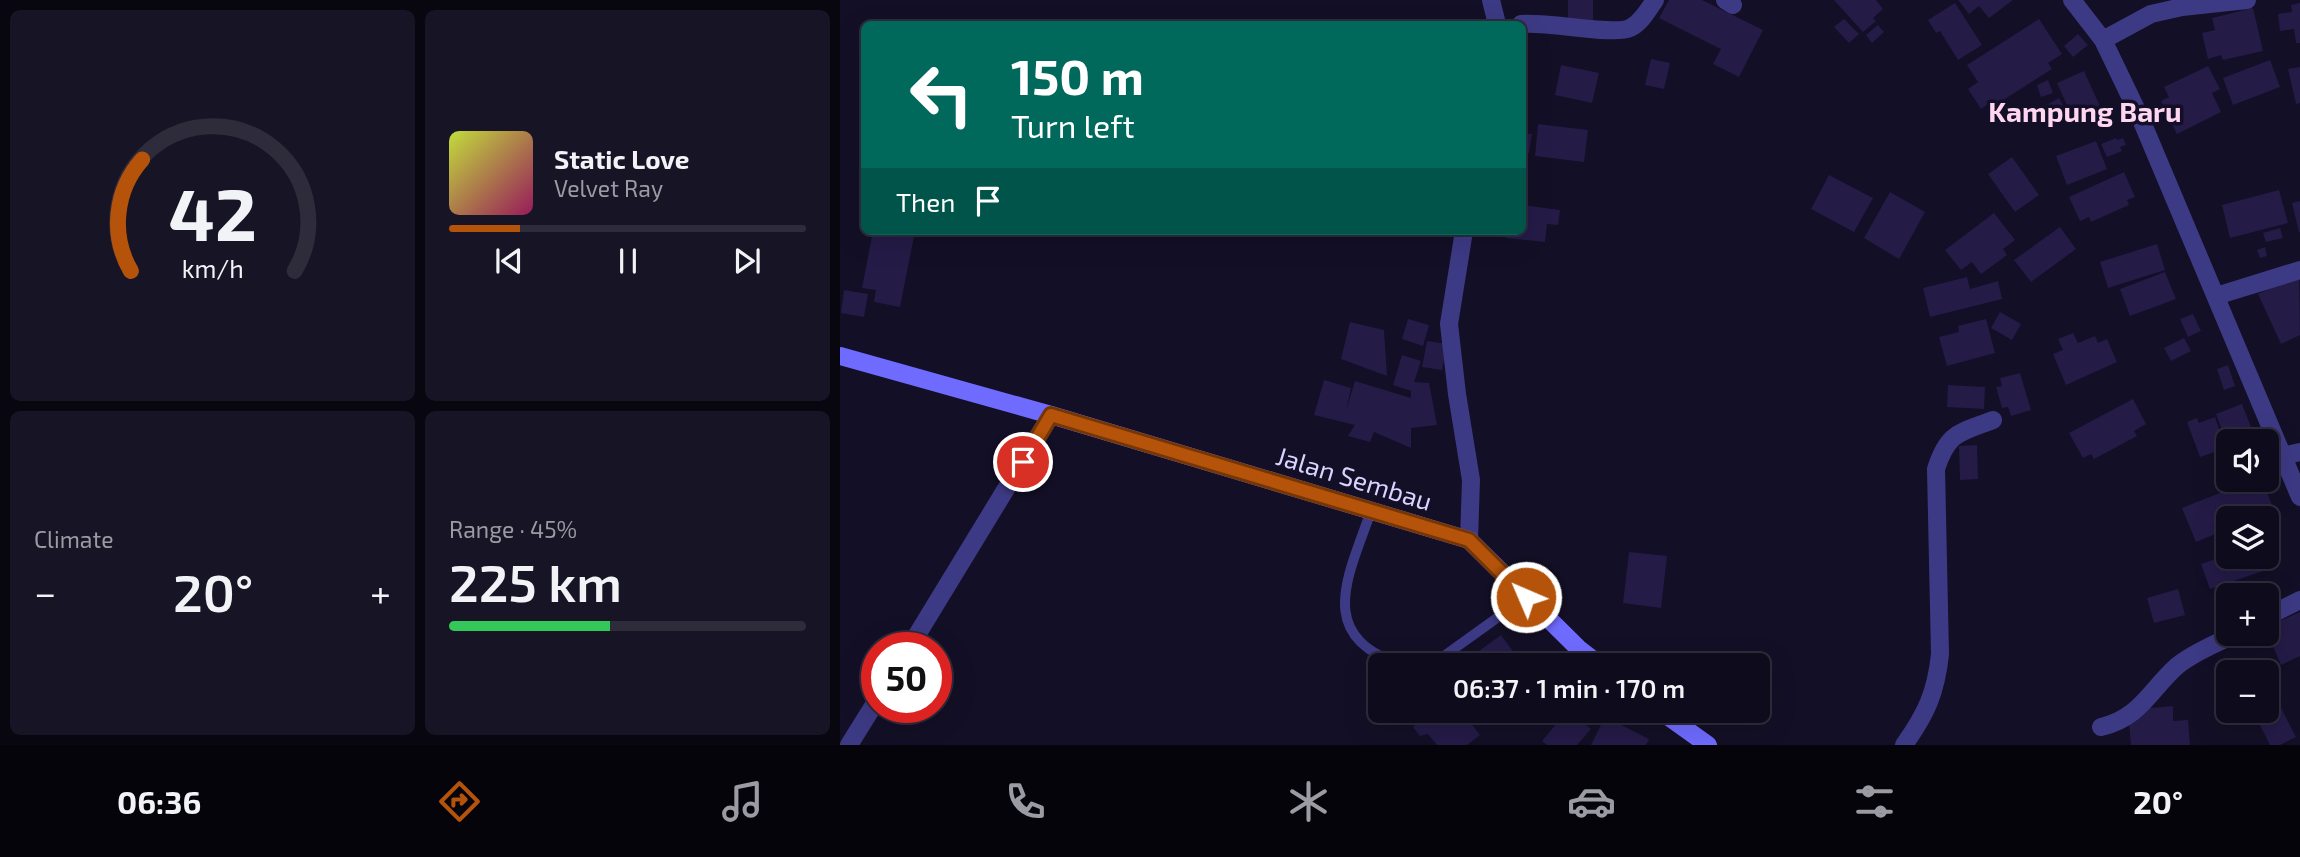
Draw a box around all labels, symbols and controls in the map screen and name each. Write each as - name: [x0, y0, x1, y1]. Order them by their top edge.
- text: 150 m: [1011, 46, 1144, 105]
- icon: left: [896, 49, 987, 140]
- district label: Kampung Baru: [1988, 94, 2182, 128]
- text: Turn left: [1011, 106, 1135, 144]
- text: Static Love: [554, 143, 690, 174]
- text: 42: [168, 169, 257, 257]
- text: Velvet Ray: [554, 174, 663, 202]
- icon: arrive: [969, 182, 1007, 220]
- text: Then: [896, 186, 955, 217]
- icon: previous: [490, 242, 528, 280]
- icon: pause: [609, 242, 647, 280]
- icon: next: [728, 242, 766, 280]
- text: km/h: [181, 253, 244, 283]
- map controls: [2216, 429, 2279, 723]
- button: sound: [2216, 429, 2279, 492]
- pin: [993, 432, 1053, 492]
- street label: Jalan Sembau: [1273, 439, 1436, 516]
- icon: arrive: [1004, 443, 1042, 481]
- button: layers: [2216, 506, 2279, 569]
- text: Range · 45%: [449, 515, 577, 543]
- text: Climate: [34, 525, 114, 553]
- text: 225 km: [449, 550, 622, 612]
- text: 20°: [173, 560, 253, 622]
- position arrow: [1489, 560, 1563, 634]
- text: −: [34, 569, 56, 615]
- text: +: [370, 569, 391, 615]
- button: +: [2216, 583, 2279, 646]
- speed limit sign: 50: [861, 632, 952, 723]
- button: −: [2216, 660, 2279, 723]
- text: 06:37 · 1 min · 170 m: [1453, 672, 1685, 703]
- icon: directions: [435, 777, 484, 826]
- icon: music: [718, 777, 767, 826]
- icon: phone: [1001, 777, 1050, 826]
- icon: climate: [1284, 777, 1333, 826]
- icon: car: [1567, 777, 1616, 826]
- icon: filters: [1850, 777, 1899, 826]
- text: 06:36: [117, 782, 201, 820]
- text: 20°: [2133, 782, 2183, 820]

